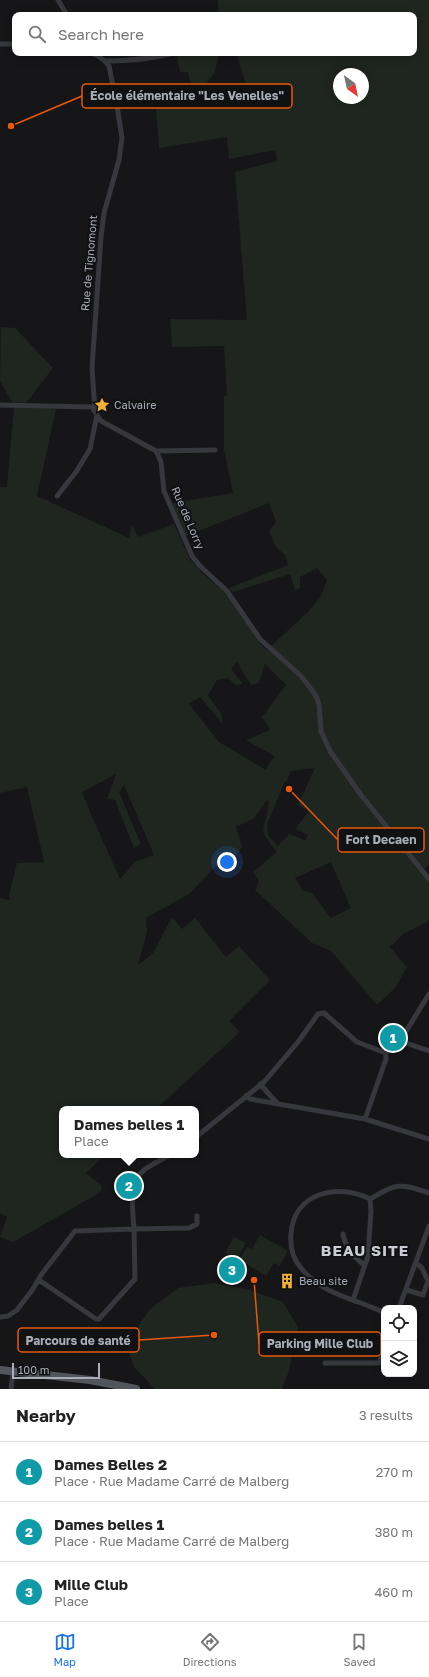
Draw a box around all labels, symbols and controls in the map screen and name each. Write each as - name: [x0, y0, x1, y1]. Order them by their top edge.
- search box: [12, 12, 417, 56]
- icon: search: [26, 23, 48, 45]
- text: Search here: [58, 25, 144, 43]
- north arrow: [333, 68, 369, 104]
- callout: École élémentaire "Les Venelles": [82, 84, 292, 108]
- text: École élémentaire "Les Venelles": [90, 88, 284, 103]
- street label: Rue de Tignomont: [78, 214, 99, 311]
- place icon: Calvaire: [93, 396, 111, 414]
- place label: Calvaire: [114, 398, 157, 411]
- street label: Rue de Lorry: [169, 485, 207, 551]
- callout: Fort Decaen: [338, 828, 424, 852]
- text: Fort Decaen: [346, 832, 416, 847]
- your location: [217, 852, 237, 872]
- pin: 1: [380, 1023, 406, 1053]
- popup: [59, 1106, 199, 1158]
- text: Dames belles 1: [74, 1115, 184, 1133]
- text: Place: [74, 1133, 108, 1149]
- pin: 2: [116, 1171, 142, 1201]
- district label: BEAU SITE: [321, 1241, 409, 1259]
- pin: 3: [219, 1255, 245, 1285]
- building icon: Beau site: [278, 1272, 296, 1290]
- place label: Beau site: [299, 1274, 348, 1287]
- map controls: [381, 1305, 417, 1377]
- button: locate: [381, 1305, 417, 1341]
- callout: Parcours de santé: [18, 1328, 139, 1352]
- callout: Parking Mille Club: [259, 1332, 381, 1356]
- text: Parcours de santé: [25, 1333, 131, 1348]
- text: Parking Mille Club: [267, 1336, 374, 1351]
- button: layers: [381, 1341, 417, 1377]
- scale bar: [12, 1361, 100, 1380]
- text: 100 m: [18, 1363, 49, 1376]
- text: Nearby: [16, 1405, 76, 1426]
- text: 3 results: [359, 1407, 413, 1423]
- text: Dames Belles 2: [54, 1455, 167, 1473]
- text: 1: [26, 1464, 32, 1480]
- text: 270 m: [376, 1464, 413, 1480]
- text: Place · Rue Madame Carré de Malberg: [54, 1473, 289, 1489]
- text: Dames belles 1: [54, 1515, 164, 1533]
- text: 2: [25, 1524, 33, 1540]
- text: 380 m: [375, 1524, 413, 1540]
- text: Place · Rue Madame Carré de Malberg: [54, 1533, 289, 1549]
- text: Mille Club: [54, 1575, 128, 1593]
- text: 3: [25, 1584, 33, 1600]
- text: 460 m: [374, 1584, 413, 1600]
- text: Place: [54, 1593, 89, 1609]
- tab: Map: [53, 1631, 76, 1668]
- tab: Directions: [183, 1631, 237, 1668]
- tab: Saved: [343, 1631, 376, 1668]

